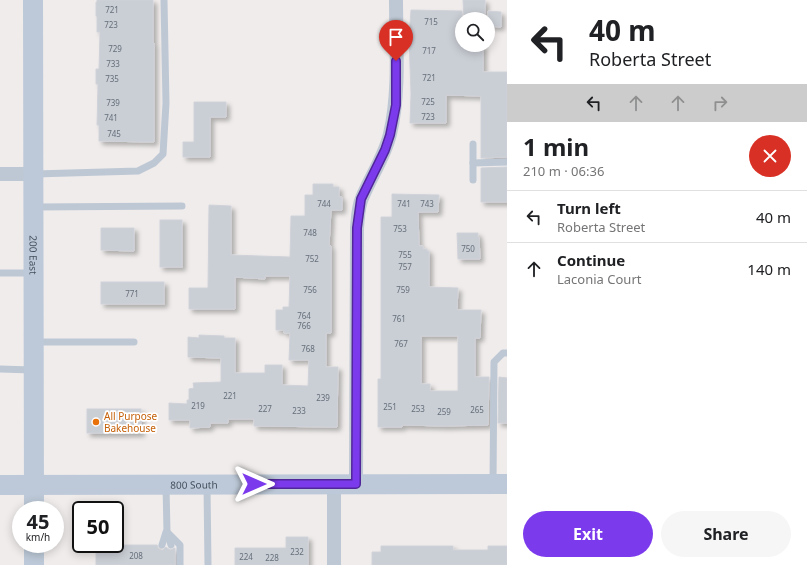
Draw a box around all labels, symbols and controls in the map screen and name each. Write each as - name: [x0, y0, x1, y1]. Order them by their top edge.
- house number: 721: [105, 4, 119, 15]
- text: 40 m: [589, 11, 656, 49]
- map controls: [455, 12, 495, 52]
- button: search: [455, 12, 495, 52]
- house number: 715: [424, 16, 438, 27]
- icon: left: [523, 16, 575, 68]
- house number: 723: [104, 19, 118, 30]
- pin: [379, 20, 413, 61]
- icon: arrive: [385, 26, 407, 48]
- house number: 729: [108, 43, 122, 54]
- house number: 717: [422, 45, 436, 56]
- text: Roberta Street: [589, 47, 711, 71]
- house number: 733: [106, 58, 120, 69]
- house number: 721: [422, 72, 436, 83]
- house number: 735: [105, 73, 119, 84]
- icon: left: [583, 92, 605, 114]
- icon: ahead: [625, 92, 647, 114]
- icon: ahead: [667, 92, 689, 114]
- icon: right: [709, 92, 731, 114]
- house number: 725: [421, 96, 435, 107]
- house number: 739: [106, 97, 120, 108]
- house number: 723: [421, 111, 435, 122]
- house number: 741: [104, 112, 118, 123]
- house number: 745: [107, 128, 121, 139]
- text: 1 min: [523, 130, 589, 163]
- button: close: [749, 135, 791, 177]
- text: 210 m · 06:36: [523, 162, 604, 180]
- house number: 744: [317, 198, 331, 209]
- house number: 741: [397, 198, 411, 209]
- house number: 743: [420, 198, 434, 209]
- text: Turn left: [557, 198, 621, 218]
- icon: left: [523, 206, 545, 228]
- text: 40 m: [756, 207, 791, 227]
- text: Roberta Street: [557, 218, 645, 236]
- house number: 753: [393, 223, 407, 234]
- house number: 748: [303, 227, 317, 238]
- street label: 200 East: [26, 235, 41, 275]
- house number: 750: [461, 243, 475, 254]
- house number: 755: [398, 249, 412, 260]
- text: Continue: [557, 250, 625, 270]
- house number: 752: [305, 253, 319, 264]
- icon: ahead: [523, 258, 545, 280]
- text: 140 m: [747, 259, 791, 279]
- house number: 757: [398, 261, 412, 272]
- text: Laconia Court: [557, 270, 641, 288]
- house number: 756: [303, 284, 317, 295]
- house number: 759: [396, 284, 410, 295]
- house number: 771: [125, 288, 139, 299]
- house number: 764: [297, 310, 311, 321]
- house number: 761: [392, 313, 406, 324]
- house number: 766: [297, 320, 311, 331]
- house number: 767: [394, 338, 408, 349]
- house number: 768: [301, 343, 315, 354]
- house number: 221: [223, 390, 237, 401]
- house number: 239: [316, 392, 330, 403]
- house number: 219: [191, 400, 205, 411]
- house number: 251: [383, 401, 397, 412]
- house number: 227: [258, 403, 272, 414]
- house number: 253: [411, 403, 425, 414]
- house number: 265: [470, 404, 484, 415]
- house number: 233: [292, 405, 306, 416]
- house number: 259: [437, 406, 451, 417]
- place label: All Purpose Bakehouse: [104, 409, 157, 435]
- marker: All Purpose Bakehouse: [91, 417, 101, 427]
- position arrow: [233, 463, 275, 505]
- street label: 800 South: [170, 478, 218, 492]
- speed limit sign: 50: [72, 501, 124, 553]
- text: 45: [27, 508, 49, 535]
- button: Exit: [523, 511, 653, 557]
- button: Share: [661, 511, 791, 557]
- text: km/h: [26, 530, 50, 544]
- house number: 232: [290, 546, 304, 557]
- house number: 208: [129, 550, 143, 561]
- house number: 224: [239, 551, 253, 562]
- house number: 228: [265, 552, 279, 563]

